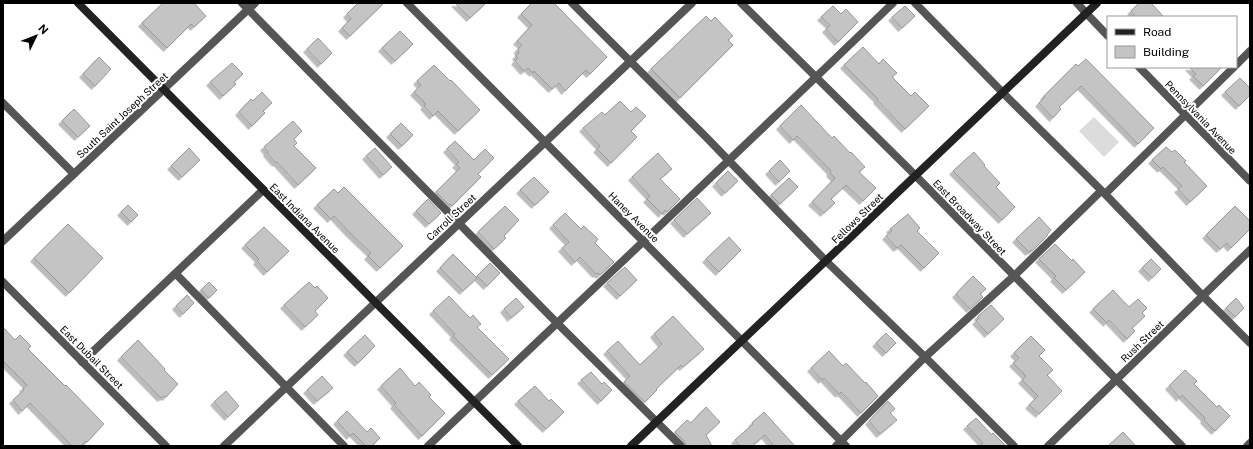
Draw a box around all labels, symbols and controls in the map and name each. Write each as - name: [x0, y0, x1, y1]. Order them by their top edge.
- north arrow: [16, 16, 56, 56]
- legend: [1107, 16, 1237, 68]
- text: N: [36, 22, 51, 36]
- text: Road: [1143, 25, 1171, 39]
- text: Building: [1143, 45, 1189, 59]
- street label: South Saint Joseph Street: [74, 69, 170, 160]
- street label: Pennsylvania Avenue: [1163, 78, 1239, 157]
- street label: East Broadway Street: [931, 177, 1009, 257]
- street label: East Indiana Avenue: [268, 181, 343, 256]
- street label: Haney Avenue: [606, 189, 662, 245]
- street label: Fellows Street: [829, 190, 885, 246]
- street label: Carroll Street: [424, 191, 478, 243]
- street label: Rush Street: [1118, 318, 1166, 364]
- street label: East Dubail Street: [58, 323, 126, 391]

